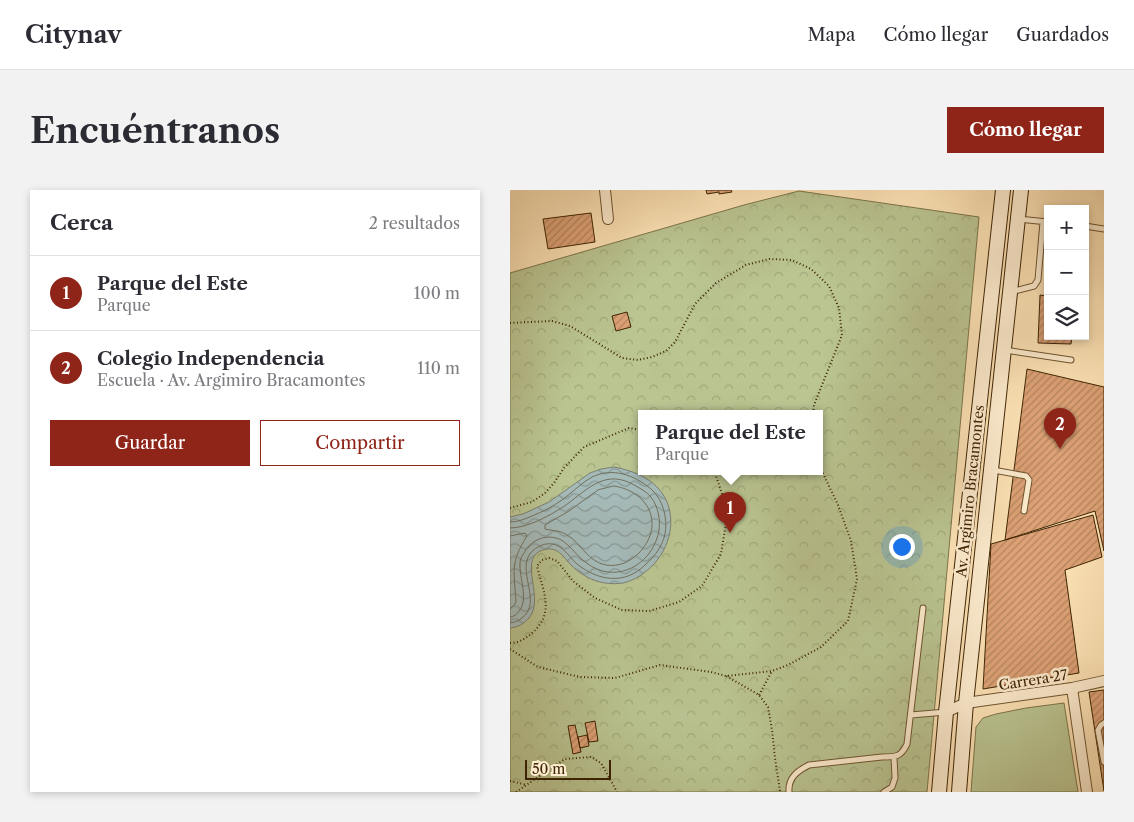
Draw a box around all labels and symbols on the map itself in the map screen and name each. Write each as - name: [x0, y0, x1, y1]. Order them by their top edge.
- street label: Av. Argimiro Bracamontes: [952, 404, 988, 579]
- pin: 2: [1044, 408, 1076, 449]
- pin: 1: [714, 492, 746, 533]
- your location: [889, 534, 915, 560]
- street label: Carrera 27: [997, 666, 1069, 694]
- scale bar: [525, 757, 611, 780]

